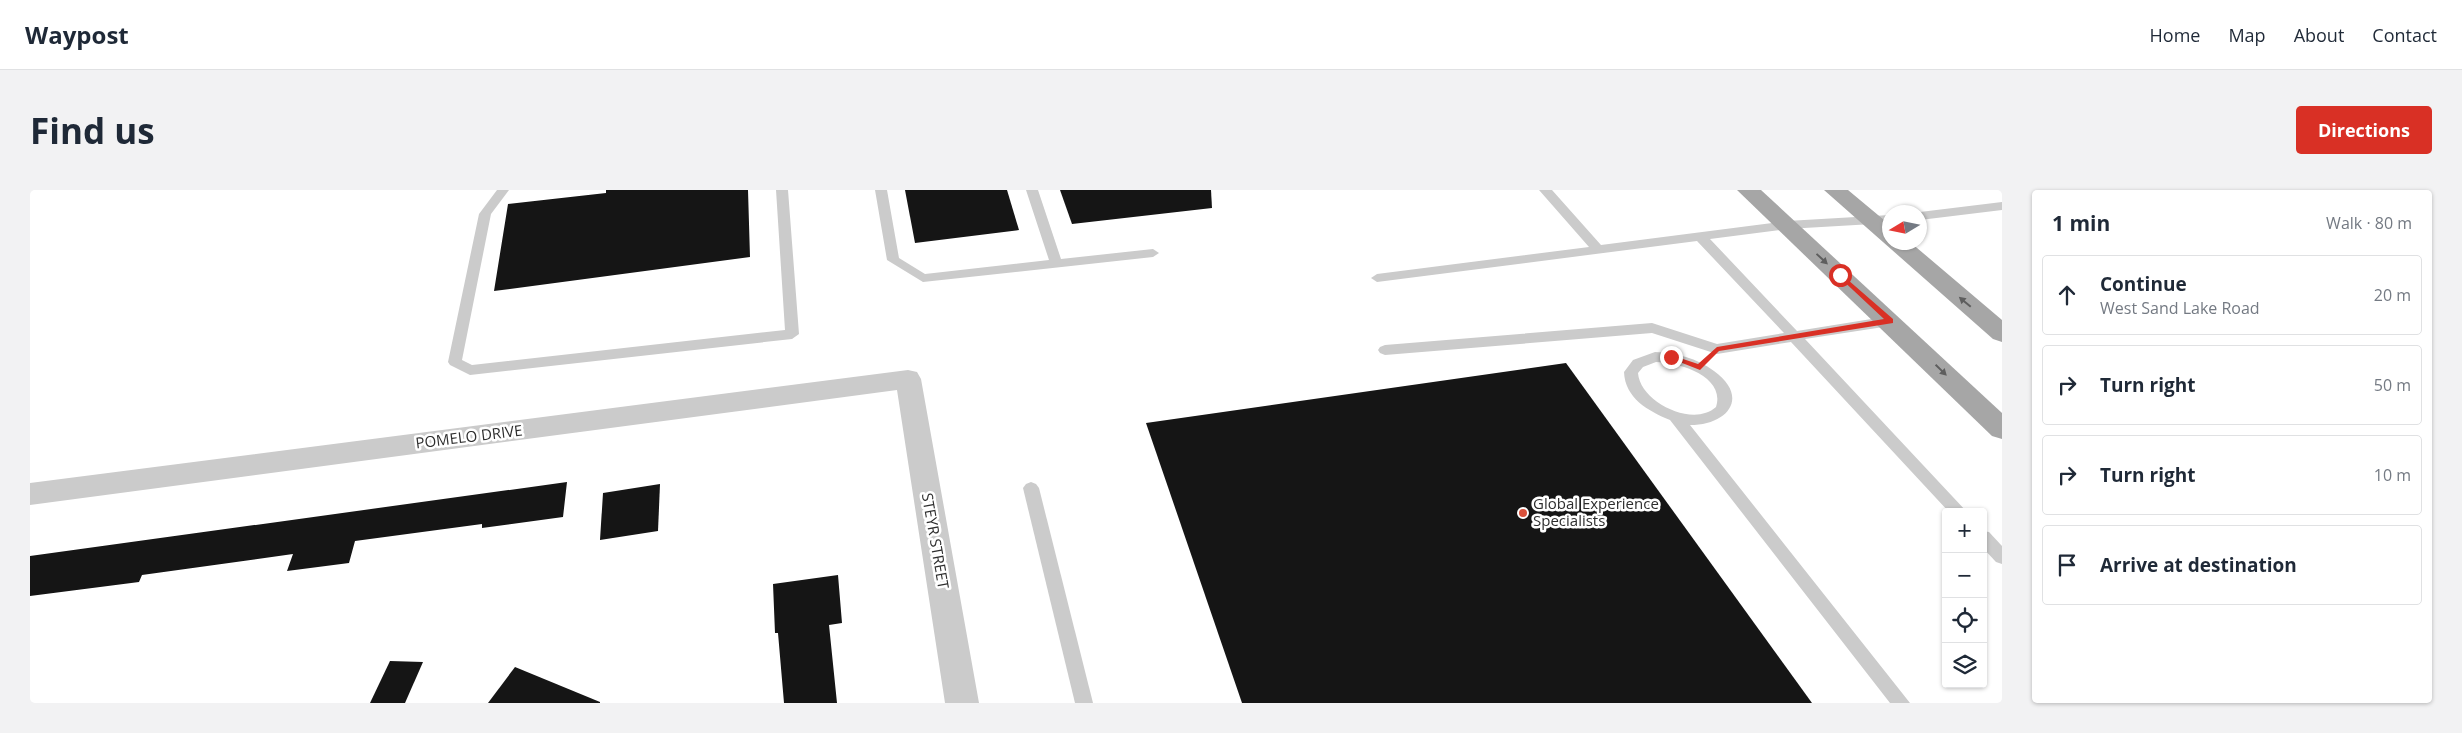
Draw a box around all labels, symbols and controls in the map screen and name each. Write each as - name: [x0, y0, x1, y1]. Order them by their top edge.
- text: Waypost: [25, 18, 129, 51]
- text: Home: [2150, 23, 2200, 47]
- text: Map: [2228, 23, 2266, 47]
- text: About: [2294, 23, 2344, 47]
- text: Contact: [2372, 23, 2437, 47]
- button: Directions: [2296, 106, 2432, 154]
- text: Find us: [30, 107, 155, 154]
- north arrow: [1882, 205, 1927, 250]
- text: 1 min: [2052, 209, 2110, 237]
- text: Walk · 80 m: [2326, 212, 2412, 234]
- one-way arrow: [1816, 253, 1828, 265]
- route start: [1829, 264, 1852, 287]
- text: Continue: [2100, 271, 2187, 297]
- icon: ahead: [2053, 281, 2081, 309]
- text: 20 m: [2374, 284, 2411, 306]
- one-way arrow: [1959, 296, 1971, 308]
- text: West Sand Lake Road: [2100, 297, 2260, 319]
- route end: [1660, 346, 1683, 369]
- one-way arrow: [1934, 364, 1946, 376]
- icon: right: [2053, 371, 2081, 399]
- text: Turn right: [2100, 372, 2195, 398]
- text: 50 m: [2374, 374, 2411, 396]
- street label: POMELO DRIVE: [414, 420, 523, 452]
- icon: right: [2053, 461, 2081, 489]
- text: Turn right: [2100, 462, 2195, 488]
- text: 10 m: [2374, 464, 2411, 486]
- street label: STEYR STREET: [918, 491, 954, 591]
- place label: Global Experience Specialists: [1533, 493, 1659, 530]
- marker: Global Experience Specialists: [1517, 507, 1529, 519]
- map controls: [1942, 508, 1987, 688]
- button: +: [1942, 508, 1987, 553]
- icon: arrive: [2053, 551, 2081, 579]
- text: Arrive at destination: [2100, 552, 2297, 578]
- button: −: [1942, 553, 1987, 598]
- button: locate: [1942, 598, 1987, 643]
- button: layers: [1942, 643, 1987, 688]

